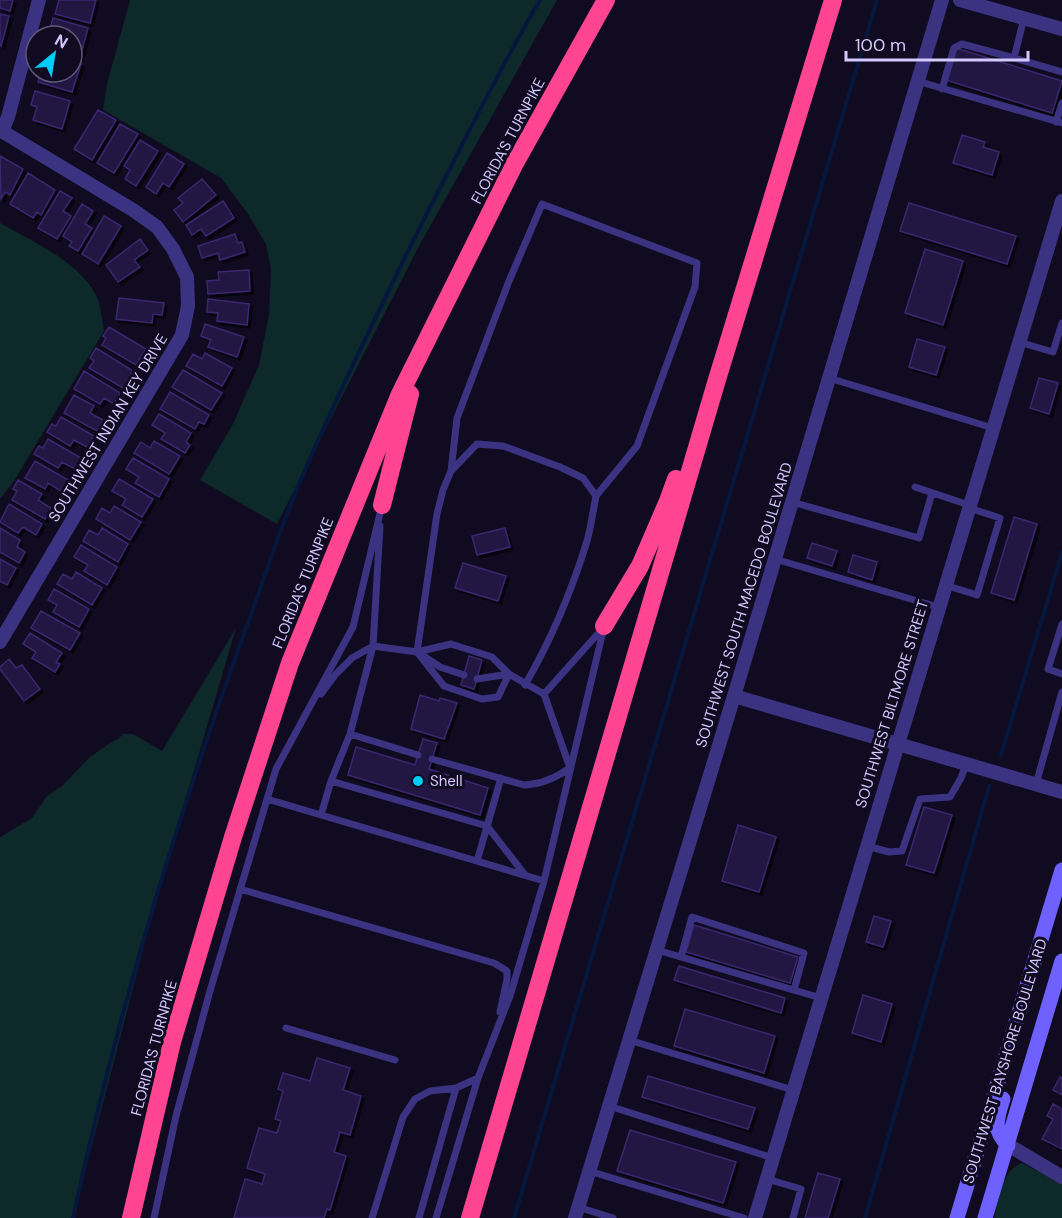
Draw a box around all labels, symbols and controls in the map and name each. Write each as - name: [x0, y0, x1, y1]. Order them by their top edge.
- north arrow: [24, 24, 84, 84]
- scale bar: [846, 24, 1028, 62]
- text: N: [51, 29, 72, 53]
- text: 100 m: [855, 33, 906, 57]
- street label: FLORIDA'S TURNPIKE: [466, 75, 550, 207]
- street label: SOUTHWEST INDIAN KEY DRIVE: [44, 330, 172, 526]
- street label: SOUTHWEST SOUTH MACEDO BOULEVARD: [691, 460, 797, 750]
- street label: FLORIDA'S TURNPIKE: [268, 515, 338, 651]
- street label: SOUTHWEST BILTMORE STREET: [851, 598, 933, 810]
- place label: Shell: [430, 771, 463, 791]
- marker: Shell: [411, 774, 425, 788]
- street label: SOUTHWEST BAYSHORE BOULEVARD: [958, 936, 1052, 1186]
- street label: FLORIDA'S TURNPIKE: [126, 978, 182, 1118]

